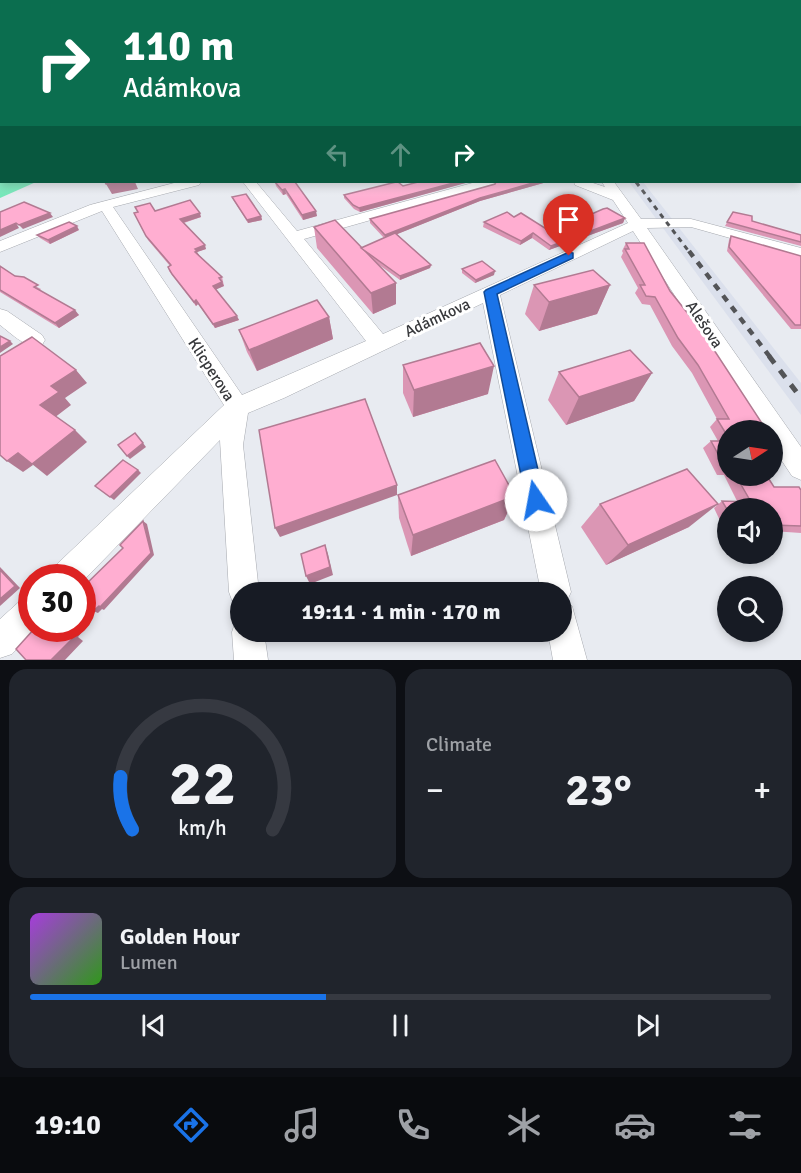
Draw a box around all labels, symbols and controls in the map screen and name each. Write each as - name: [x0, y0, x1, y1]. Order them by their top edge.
- text: 110 m: [123, 21, 234, 72]
- icon: right: [24, 24, 102, 102]
- text: Adámkova: [123, 72, 242, 105]
- icon: left: [321, 138, 354, 171]
- icon: ahead: [384, 138, 417, 171]
- icon: right: [447, 138, 480, 171]
- pin: [543, 194, 594, 256]
- icon: arrive: [552, 203, 585, 236]
- street label: Adámkova: [401, 294, 473, 342]
- street label: Alešova: [681, 297, 727, 352]
- street label: Klicperova: [183, 334, 239, 405]
- north arrow: [717, 420, 783, 486]
- map controls: [717, 420, 783, 642]
- position arrow: [504, 468, 568, 532]
- button: sound: [717, 498, 783, 564]
- speed limit sign: 30: [18, 564, 96, 642]
- button: search: [717, 576, 783, 642]
- text: 19:11 · 1 min · 170 m: [301, 598, 501, 625]
- text: Climate: [426, 732, 492, 757]
- text: 22: [169, 745, 236, 822]
- text: 23°: [565, 763, 632, 818]
- text: −: [426, 770, 444, 811]
- text: +: [753, 770, 771, 811]
- text: km/h: [178, 816, 227, 842]
- text: Golden Hour: [120, 923, 240, 950]
- text: Lumen: [120, 950, 178, 975]
- icon: previous: [137, 1009, 170, 1042]
- icon: pause: [384, 1009, 417, 1042]
- icon: next: [631, 1009, 664, 1042]
- icon: directions: [170, 1104, 212, 1146]
- icon: music: [281, 1104, 323, 1146]
- icon: phone: [392, 1104, 434, 1146]
- icon: climate: [503, 1104, 545, 1146]
- icon: car: [614, 1104, 656, 1146]
- icon: filters: [724, 1104, 766, 1146]
- text: 19:10: [34, 1109, 101, 1142]

